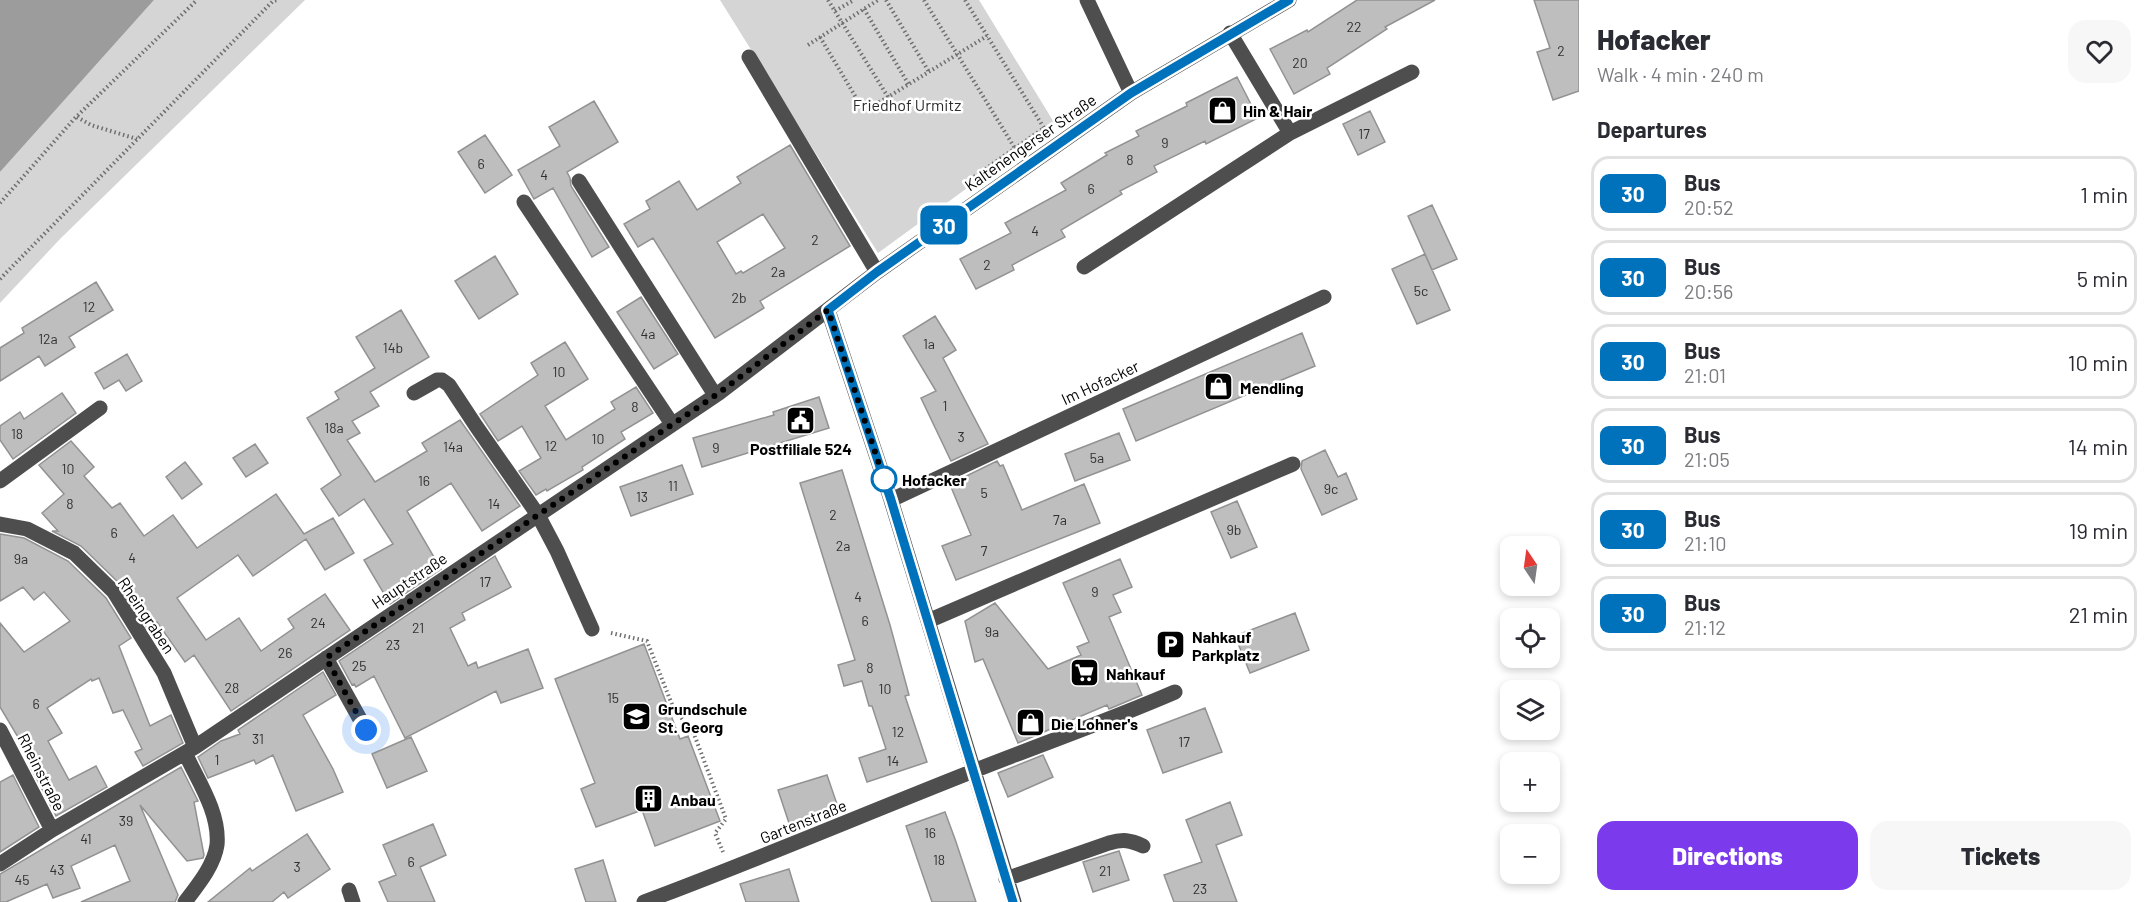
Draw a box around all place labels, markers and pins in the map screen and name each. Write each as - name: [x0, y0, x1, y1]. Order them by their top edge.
- shop icon: Hin & Hair: [1206, 94, 1238, 126]
- place label: Hin & Hair: [1243, 101, 1312, 120]
- shop icon: Mendling: [1203, 371, 1235, 403]
- place label: Mendling: [1240, 378, 1304, 397]
- public building icon: Postfiliale 524: [785, 404, 817, 436]
- place label: Postfiliale 524: [750, 439, 852, 458]
- marker: Hofacker: [871, 466, 897, 492]
- place label: Hofacker: [902, 470, 967, 489]
- place label: Nahkauf Parkplatz: [1192, 627, 1259, 664]
- parking icon: Nahkauf Parkplatz: [1155, 629, 1187, 661]
- supermarket icon: Nahkauf: [1069, 657, 1101, 689]
- place label: Nahkauf: [1106, 664, 1165, 683]
- place label: Grundschule St. Georg: [658, 699, 747, 736]
- school or university icon: Grundschule St. Georg: [621, 701, 653, 733]
- shop icon: Die Lohner's: [1014, 707, 1046, 739]
- place label: Die Lohner's: [1051, 714, 1138, 733]
- building icon: Anbau: [633, 783, 665, 815]
- place label: Anbau: [670, 790, 716, 809]

